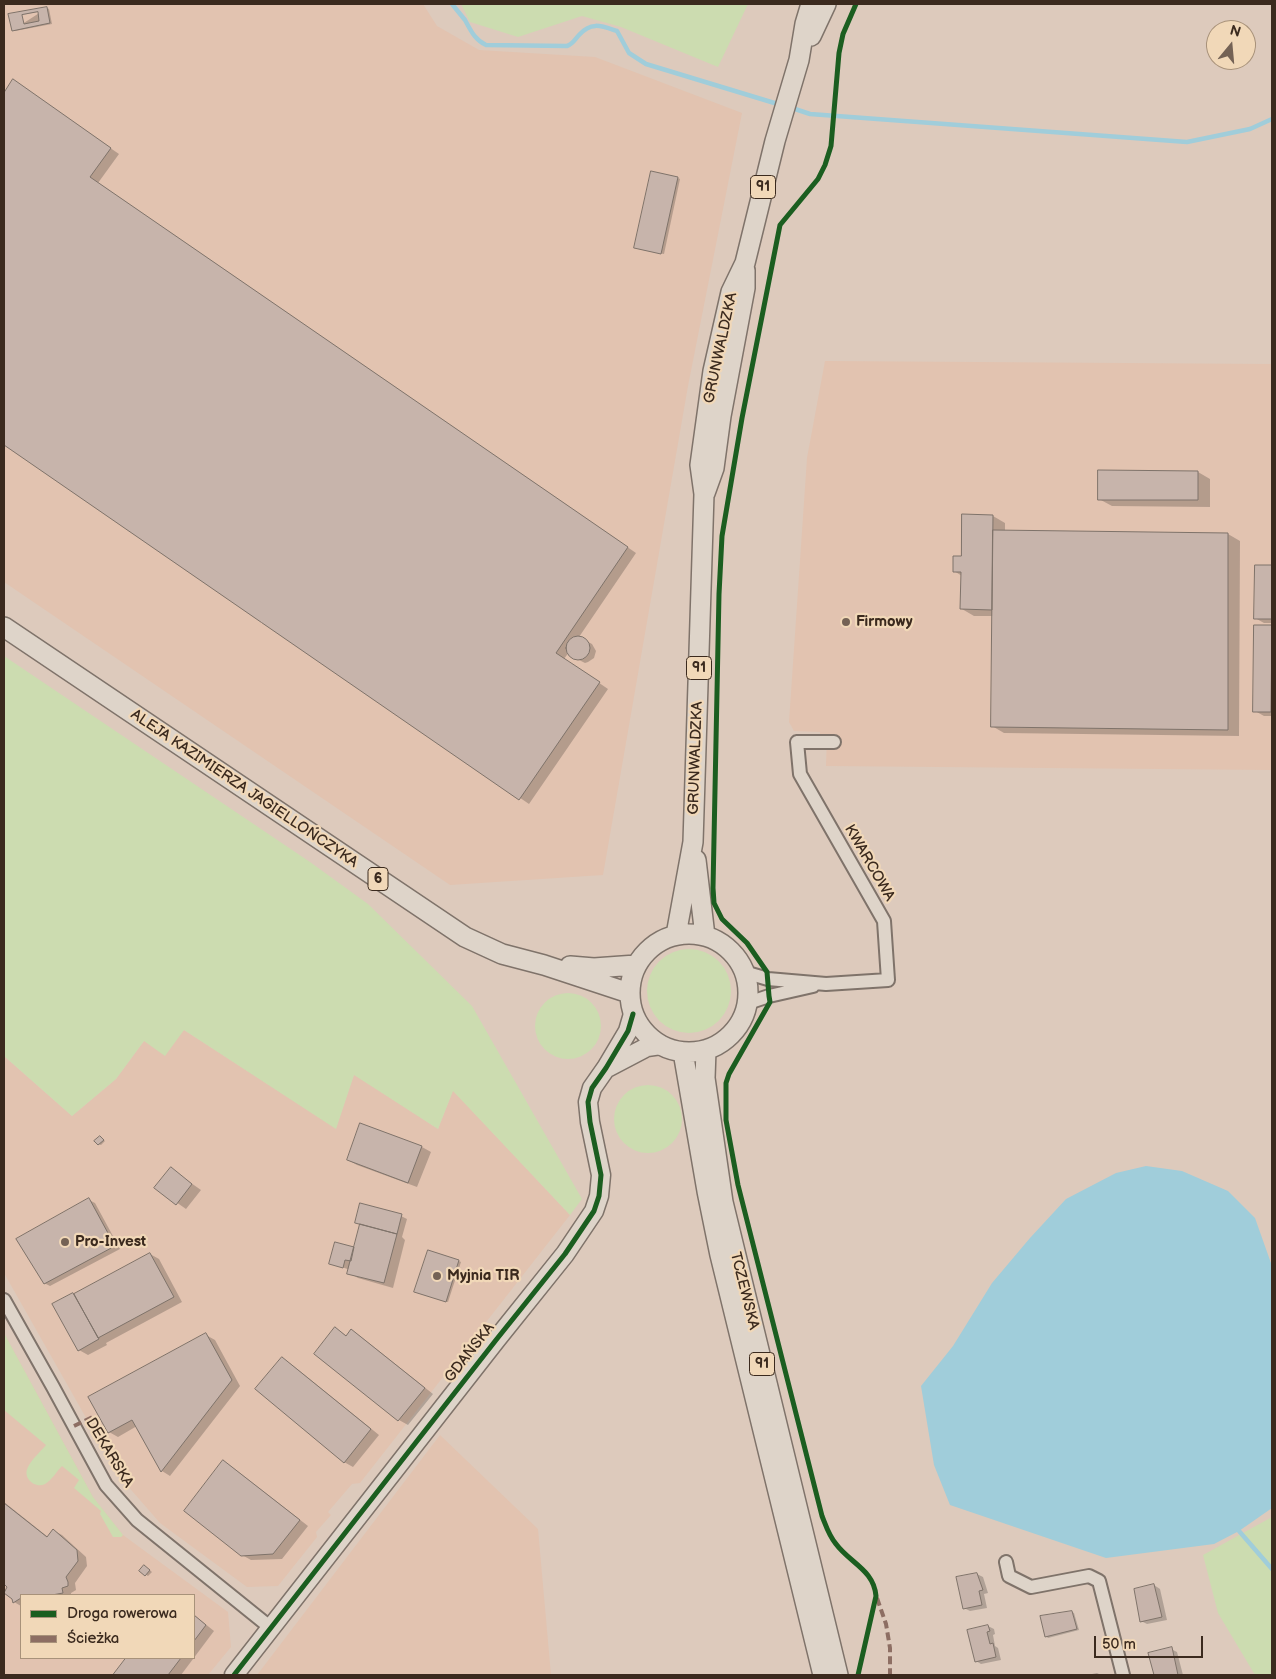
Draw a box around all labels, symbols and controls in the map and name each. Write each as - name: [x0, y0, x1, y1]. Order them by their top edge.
- north arrow: [1206, 20, 1256, 70]
- text: N: [1228, 21, 1243, 41]
- road number: 91: [750, 176, 776, 198]
- street label: GRUNWALDZKA: [700, 291, 742, 405]
- place label: Firmowy: [856, 613, 913, 631]
- marker: Firmowy: [840, 616, 852, 628]
- road number: 91: [686, 656, 712, 680]
- street label: GRUNWALDZKA: [685, 701, 707, 815]
- street label: ALEJA KAZIMIERZA JAGIELLOŃCZYKA: [127, 706, 361, 872]
- street label: KWARCOWA: [840, 822, 898, 904]
- road number: 6: [368, 868, 388, 891]
- place label: Pro-Invest: [75, 1233, 146, 1251]
- marker: Pro-Invest: [59, 1236, 71, 1248]
- street label: TCZEWSKA: [726, 1250, 762, 1332]
- place label: Myjnia TIR: [447, 1267, 519, 1285]
- marker: Myjnia TIR: [431, 1270, 443, 1282]
- street label: GDAŃSKA: [441, 1320, 499, 1386]
- road number: 91: [750, 1352, 774, 1376]
- street label: DEKARSKA: [81, 1415, 137, 1491]
- legend: [20, 1594, 195, 1659]
- text: Droga rowerowa: [67, 1604, 177, 1623]
- scale bar: [1096, 1626, 1205, 1658]
- text: Ścieżka: [67, 1629, 119, 1648]
- text: 50 m: [1102, 1635, 1136, 1654]

